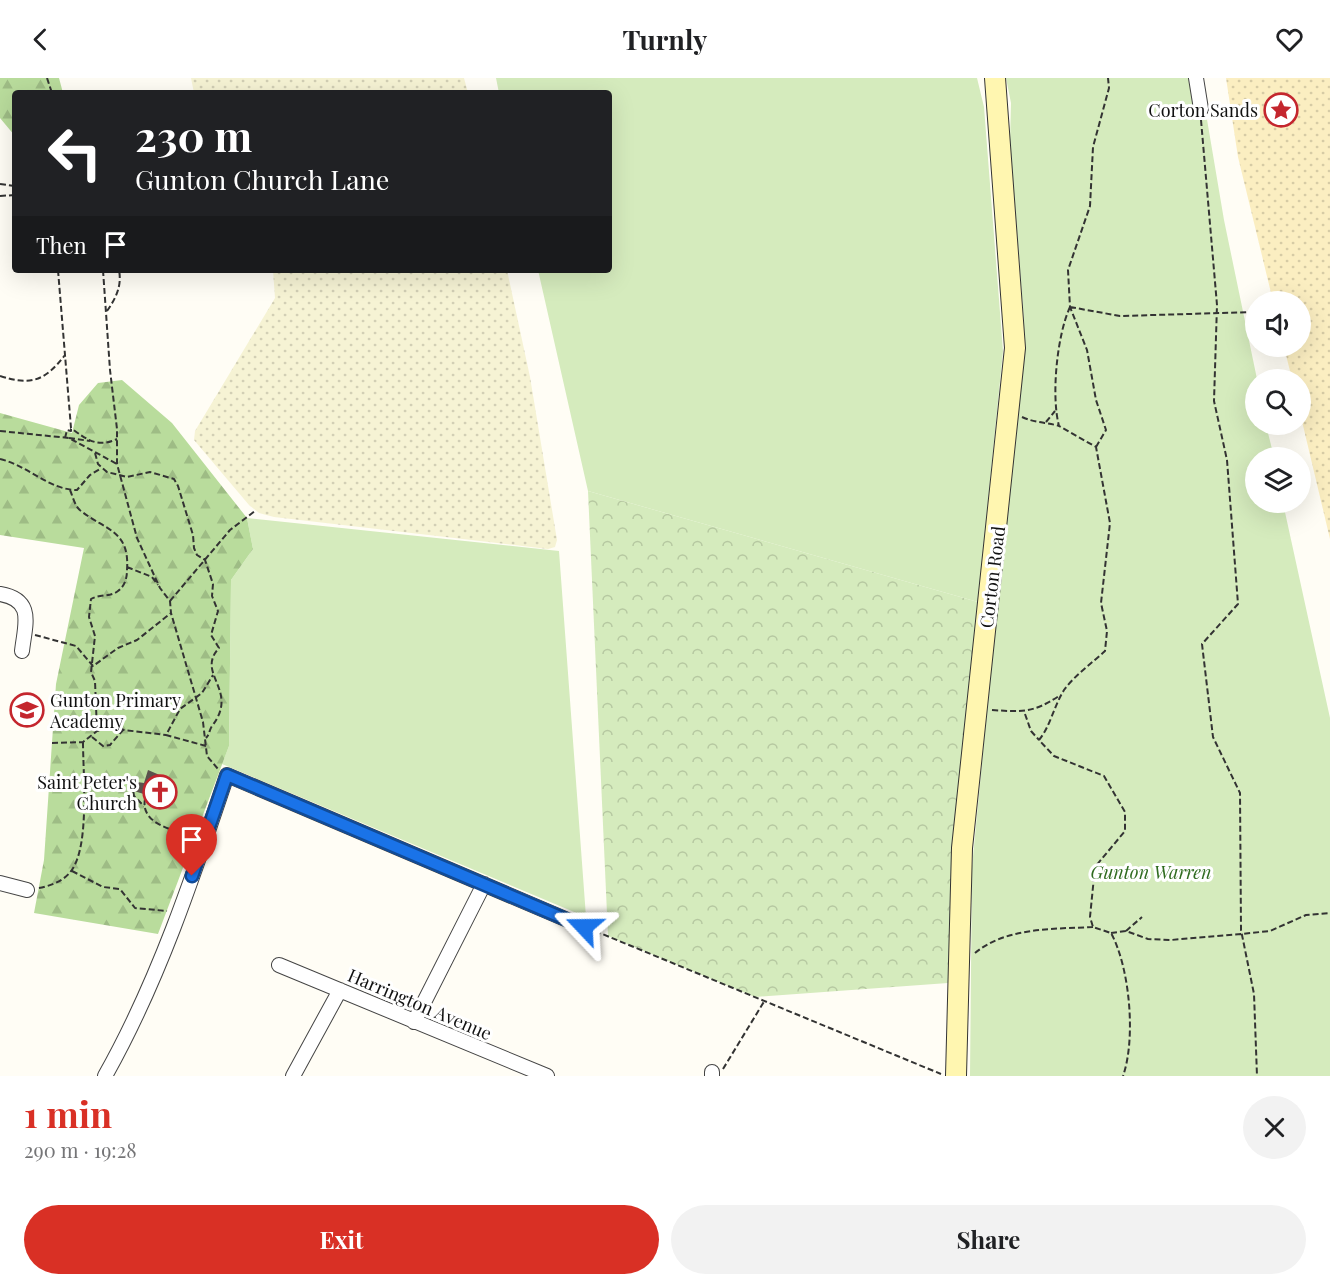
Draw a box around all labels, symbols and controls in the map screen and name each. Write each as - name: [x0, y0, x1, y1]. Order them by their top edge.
- text: Turnly: [623, 21, 707, 57]
- icon: back: [24, 23, 57, 56]
- icon: heart: [1273, 23, 1306, 56]
- place icon: Corton Sands: [1263, 92, 1299, 128]
- place label: Corton Sands: [1148, 98, 1258, 122]
- text: 230 m: [135, 107, 252, 163]
- icon: left: [36, 114, 114, 192]
- text: Gunton Church Lane: [135, 161, 389, 197]
- icon: arrive: [99, 228, 132, 261]
- text: Then: [36, 230, 87, 260]
- map controls: [1245, 291, 1311, 513]
- button: sound: [1245, 291, 1311, 357]
- button: search: [1245, 369, 1311, 435]
- button: layers: [1245, 447, 1311, 513]
- street label: Corton Road: [974, 524, 1010, 629]
- place label: Gunton Primary Academy: [49, 688, 181, 733]
- school or university icon: Gunton Primary Academy: [9, 692, 45, 728]
- place label: Saint Peter's Church: [37, 770, 137, 815]
- church icon: Saint Peter's Church: [142, 774, 178, 810]
- pin: [166, 814, 217, 876]
- icon: arrive: [175, 823, 208, 856]
- park label: Gunton Warren: [1090, 860, 1212, 884]
- position arrow: [552, 895, 616, 959]
- street label: Harrington Avenue: [344, 963, 496, 1045]
- text: 1 min: [24, 1089, 112, 1137]
- button: close: [1243, 1096, 1306, 1159]
- text: 290 m · 19:28: [24, 1136, 137, 1163]
- button: Exit: [24, 1205, 659, 1274]
- button: Share: [671, 1205, 1306, 1274]

